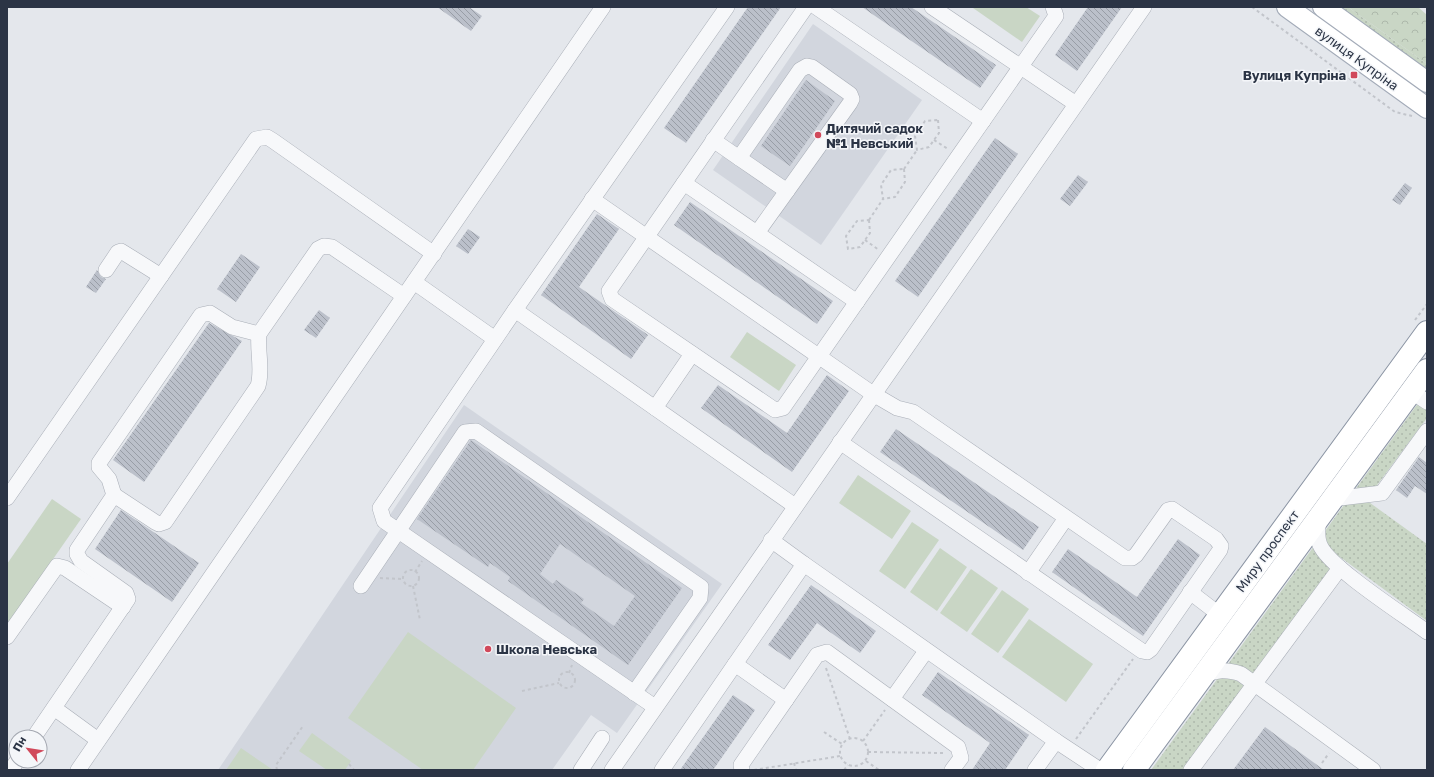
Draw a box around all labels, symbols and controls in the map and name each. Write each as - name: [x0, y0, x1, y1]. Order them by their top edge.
- street label: вулиця Купріна: [1312, 22, 1402, 94]
- place label: Вулиця Купріна: [1243, 67, 1346, 83]
- marker: Вулиця Купріна: [1349, 70, 1359, 80]
- place label: Дитячий садок №1 Невський: [826, 120, 923, 151]
- marker: Дитячий садок №1 Невський: [813, 130, 823, 140]
- street label: Миру проспект: [1232, 506, 1302, 595]
- place label: Школа Невська: [496, 641, 598, 657]
- marker: Школа Невська: [483, 644, 493, 654]
- north arrow: [8, 729, 48, 769]
- text: Пн: [10, 734, 28, 753]

